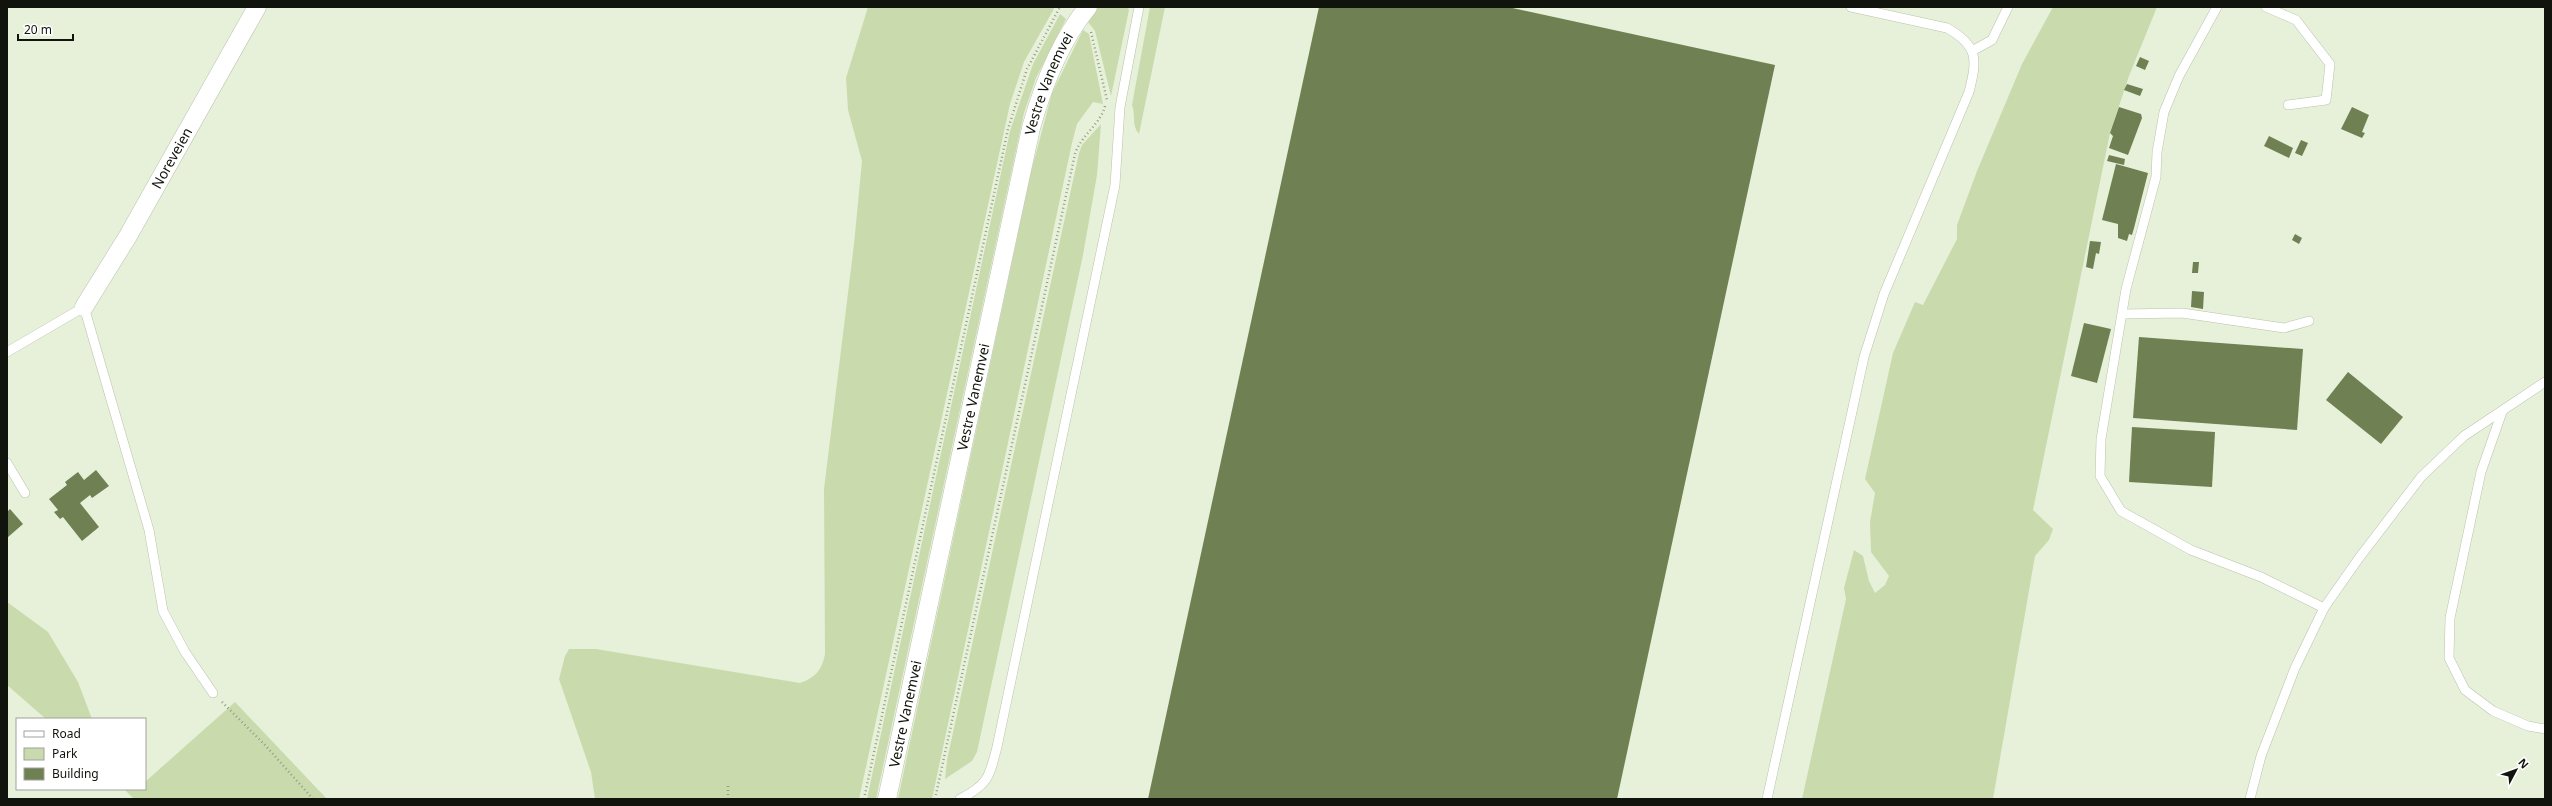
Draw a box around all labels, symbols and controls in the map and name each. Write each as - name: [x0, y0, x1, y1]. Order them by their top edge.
- scale bar: [18, 16, 73, 42]
- text: 20 m: [24, 21, 52, 38]
- street label: Vestre Vanemvei: [1020, 28, 1077, 137]
- street label: Noreveien: [147, 124, 196, 192]
- street label: Vestre Vanemvei: [952, 342, 993, 452]
- street label: Vestre Vanemvei: [884, 658, 926, 769]
- legend: [16, 718, 146, 790]
- text: Road: [52, 725, 81, 742]
- text: Park: [52, 745, 78, 762]
- north arrow: [2496, 750, 2536, 790]
- text: N: [2515, 755, 2533, 771]
- text: Building: [52, 765, 99, 782]

